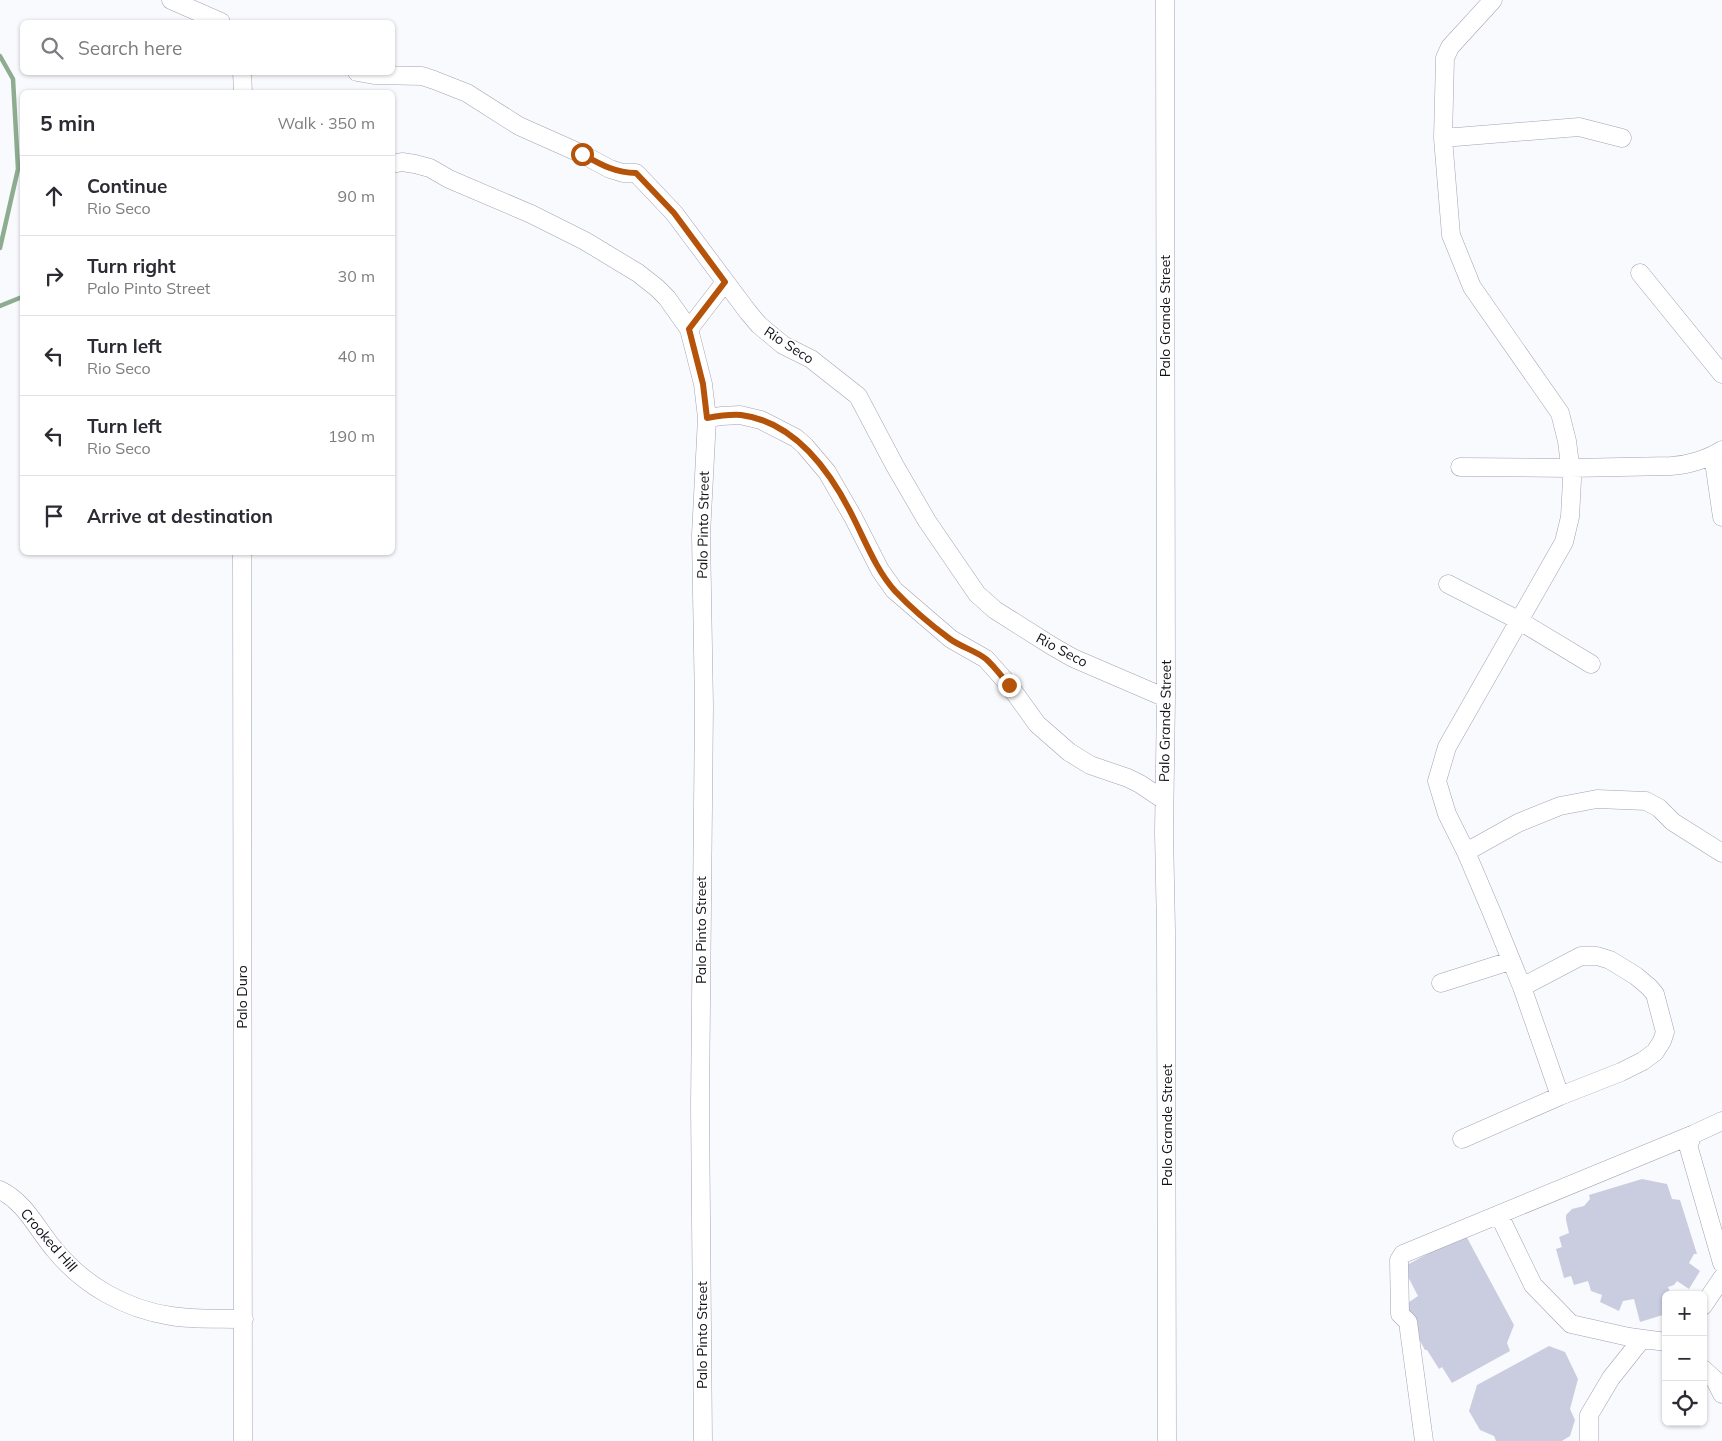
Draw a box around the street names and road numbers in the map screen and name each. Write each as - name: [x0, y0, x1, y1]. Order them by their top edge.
- street label: Palo Grande Street: [1156, 255, 1174, 377]
- street label: Rio Seco: [761, 322, 817, 368]
- street label: Palo Pinto Street: [693, 471, 713, 579]
- street label: Rio Seco: [1033, 629, 1091, 671]
- street label: Palo Grande Street: [1155, 660, 1175, 782]
- street label: Palo Pinto Street: [692, 876, 710, 984]
- street label: Palo Duro: [233, 965, 251, 1029]
- street label: Palo Grande Street: [1158, 1064, 1176, 1186]
- street label: Crooked Hill: [17, 1205, 81, 1275]
- street label: Palo Pinto Street: [693, 1281, 711, 1389]

